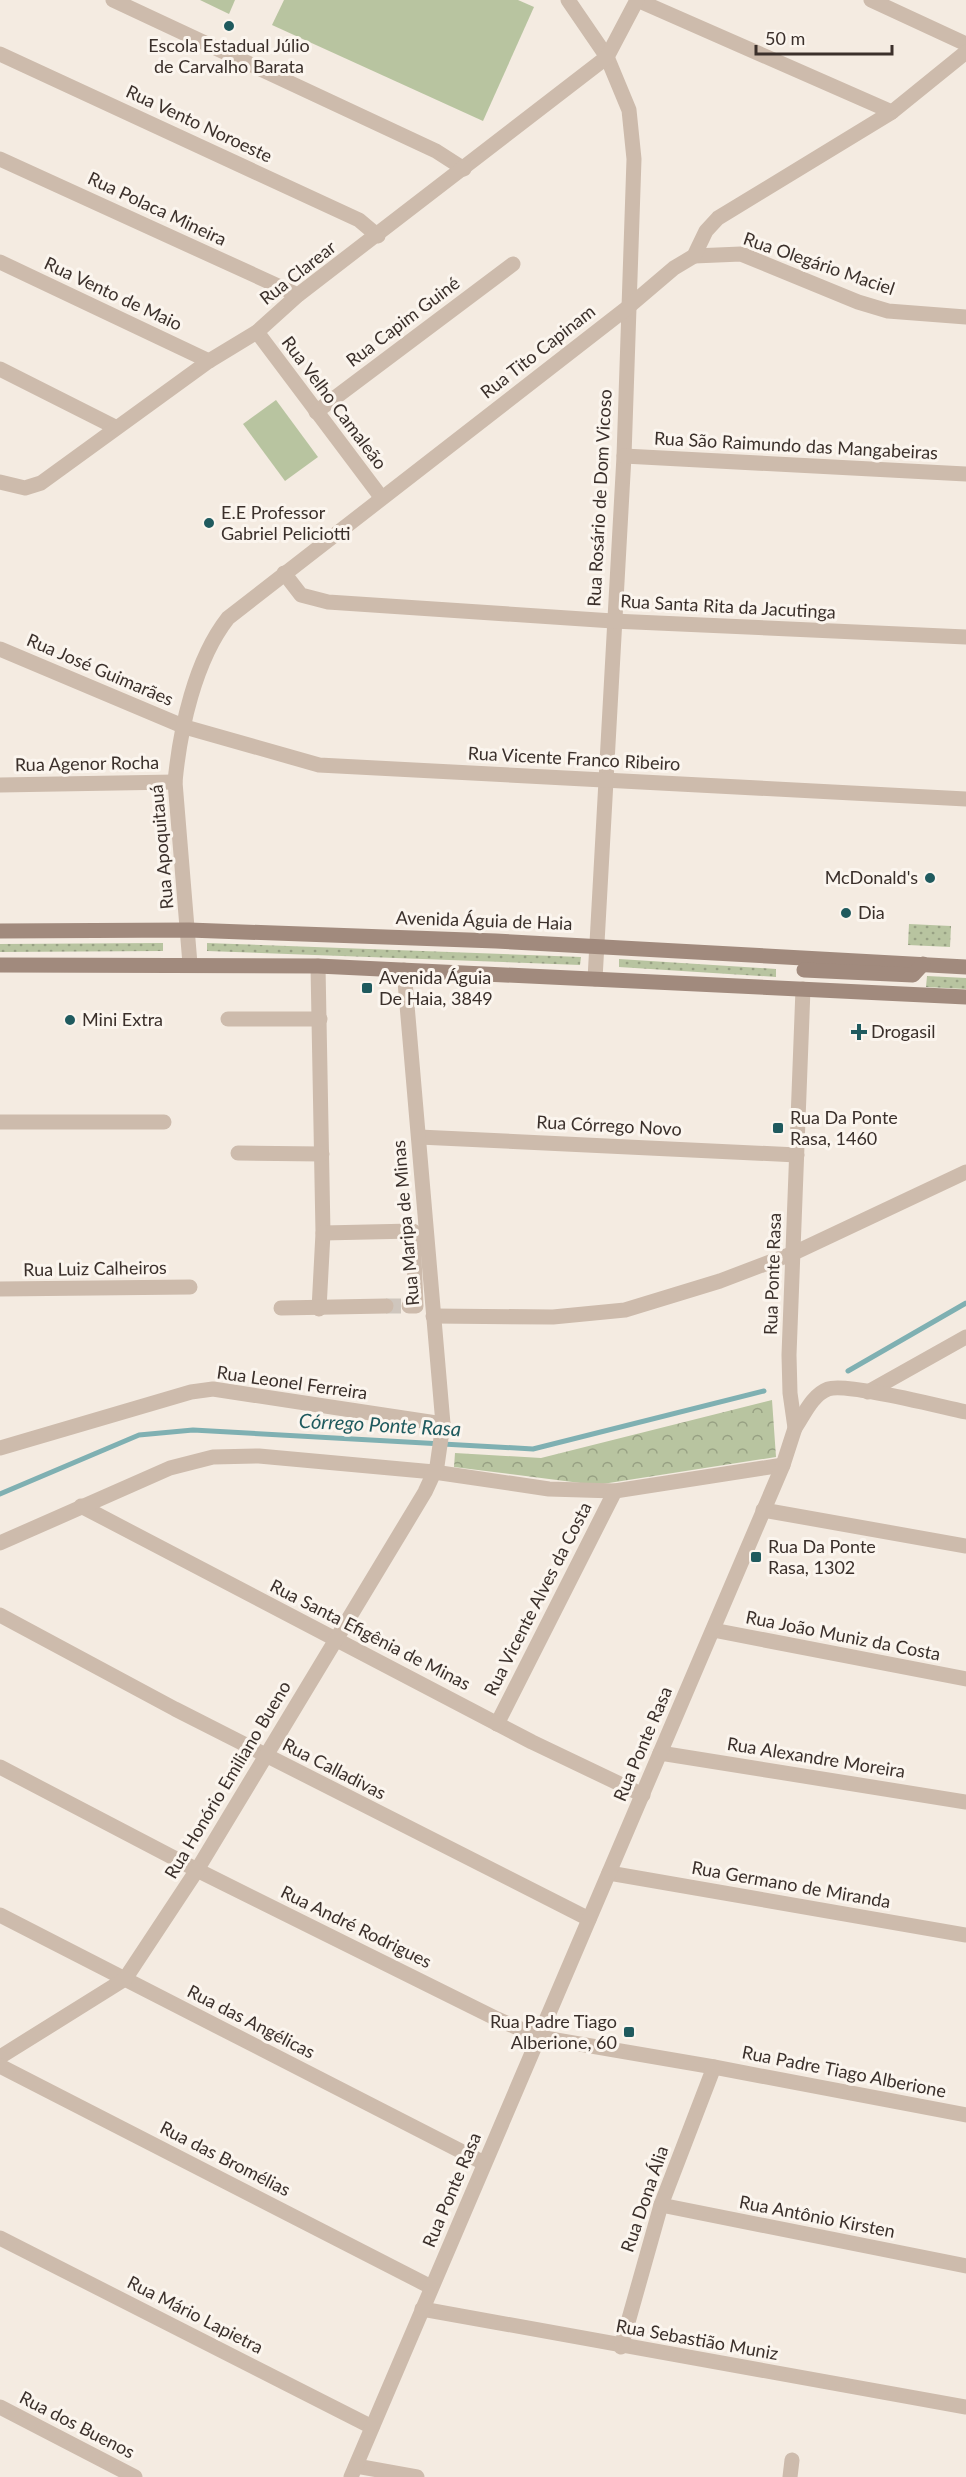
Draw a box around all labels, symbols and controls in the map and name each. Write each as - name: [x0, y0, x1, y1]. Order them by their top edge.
- scale bar: [756, 18, 892, 56]
- marker: Escola Estadual Júlio de Carvalho Barata: [222, 19, 236, 33]
- text: 50 m: [765, 27, 805, 49]
- place label: Escola Estadual Júlio de Carvalho Barata: [148, 34, 310, 77]
- street label: Rua Vento Noroeste: [123, 80, 276, 167]
- street label: Rua Polaca Mineira: [85, 166, 230, 250]
- street label: Rua Olegário Maciel: [741, 227, 898, 299]
- street label: Rua Clarear: [255, 235, 340, 309]
- street label: Rua Vento de Maio: [41, 252, 186, 335]
- street label: Rua Capim Guiné: [341, 271, 463, 371]
- street label: Rua Tito Capinam: [476, 300, 599, 403]
- street label: Rua Velho Camaleão: [278, 332, 392, 473]
- street label: Rua Rosário de Dom Vicoso: [582, 389, 616, 607]
- street label: Rua São Raimundo das Mangabeiras: [654, 427, 939, 463]
- place label: E.E Professor Gabriel Peliciotti: [221, 501, 350, 544]
- marker: E.E Professor Gabriel Peliciotti: [202, 516, 216, 530]
- street label: Rua Santa Rita da Jacutinga: [620, 589, 836, 623]
- street label: Rua José Guimarães: [24, 628, 177, 710]
- street label: Rua Vicente Franco Ribeiro: [467, 741, 681, 775]
- street label: Rua Agenor Rocha: [15, 751, 159, 775]
- street label: Rua Apoquitauá: [145, 784, 177, 910]
- place label: McDonald's: [825, 866, 918, 888]
- marker: McDonald's: [923, 871, 937, 885]
- place label: Dia: [858, 901, 885, 923]
- street label: Avenida Águia de Haia: [395, 906, 573, 934]
- marker: Dia: [839, 906, 853, 920]
- place label: Avenida Águia De Haia, 3849: [379, 966, 493, 1009]
- marker: Avenida Águia De Haia, 3849: [360, 981, 374, 995]
- place label: Mini Extra: [82, 1008, 163, 1030]
- marker: Mini Extra: [63, 1013, 77, 1027]
- place label: Drogasil: [871, 1020, 936, 1042]
- marker: Drogasil: [852, 1025, 866, 1039]
- place label: Rua Da Ponte Rasa, 1460: [790, 1106, 898, 1149]
- street label: Rua Córrego Novo: [536, 1110, 682, 1140]
- marker: Rua Da Ponte Rasa, 1460: [771, 1121, 785, 1135]
- street label: Rua Maripa de Minas: [387, 1139, 423, 1307]
- street label: Rua Ponte Rasa: [759, 1212, 785, 1335]
- street label: Rua Luiz Calheiros: [23, 1256, 167, 1280]
- street label: Rua Leonel Ferreira: [215, 1361, 369, 1403]
- water label: Córrego Ponte Rasa: [298, 1408, 462, 1440]
- street label: Rua Vicente Alves da Costa: [479, 1498, 596, 1699]
- place label: Rua Da Ponte Rasa, 1302: [768, 1535, 876, 1578]
- marker: Rua Da Ponte Rasa, 1302: [749, 1550, 763, 1564]
- street label: Rua Santa Efigênia de Minas: [267, 1574, 474, 1694]
- street label: Rua João Muniz da Costa: [744, 1605, 942, 1665]
- street label: Rua Honório Emiliano Bueno: [159, 1677, 295, 1882]
- street label: Rua Ponte Rasa: [608, 1683, 676, 1804]
- street label: Rua Alexandre Moreira: [726, 1732, 907, 1782]
- street label: Rua Calladivas: [279, 1733, 390, 1804]
- street label: Rua Germano de Miranda: [690, 1856, 892, 1912]
- street label: Rua André Rodrigues: [277, 1880, 436, 1972]
- street label: Rua das Angélicas: [184, 1979, 319, 2063]
- place label: Rua Padre Tiago Alberione, 60: [490, 2010, 617, 2053]
- marker: Rua Padre Tiago Alberione, 60: [622, 2025, 636, 2039]
- street label: Rua Padre Tiago Alberione: [740, 2040, 948, 2102]
- street label: Rua das Bromélias: [157, 2116, 295, 2201]
- street label: Rua Ponte Rasa: [417, 2129, 485, 2250]
- street label: Rua Dona Ália: [616, 2143, 673, 2255]
- street label: Rua Antônio Kirsten: [737, 2190, 897, 2242]
- street label: Rua Mário Lapietra: [124, 2270, 267, 2358]
- street label: Rua Sebastião Muniz: [614, 2314, 780, 2364]
- street label: Rua dos Buenos: [16, 2386, 139, 2463]

